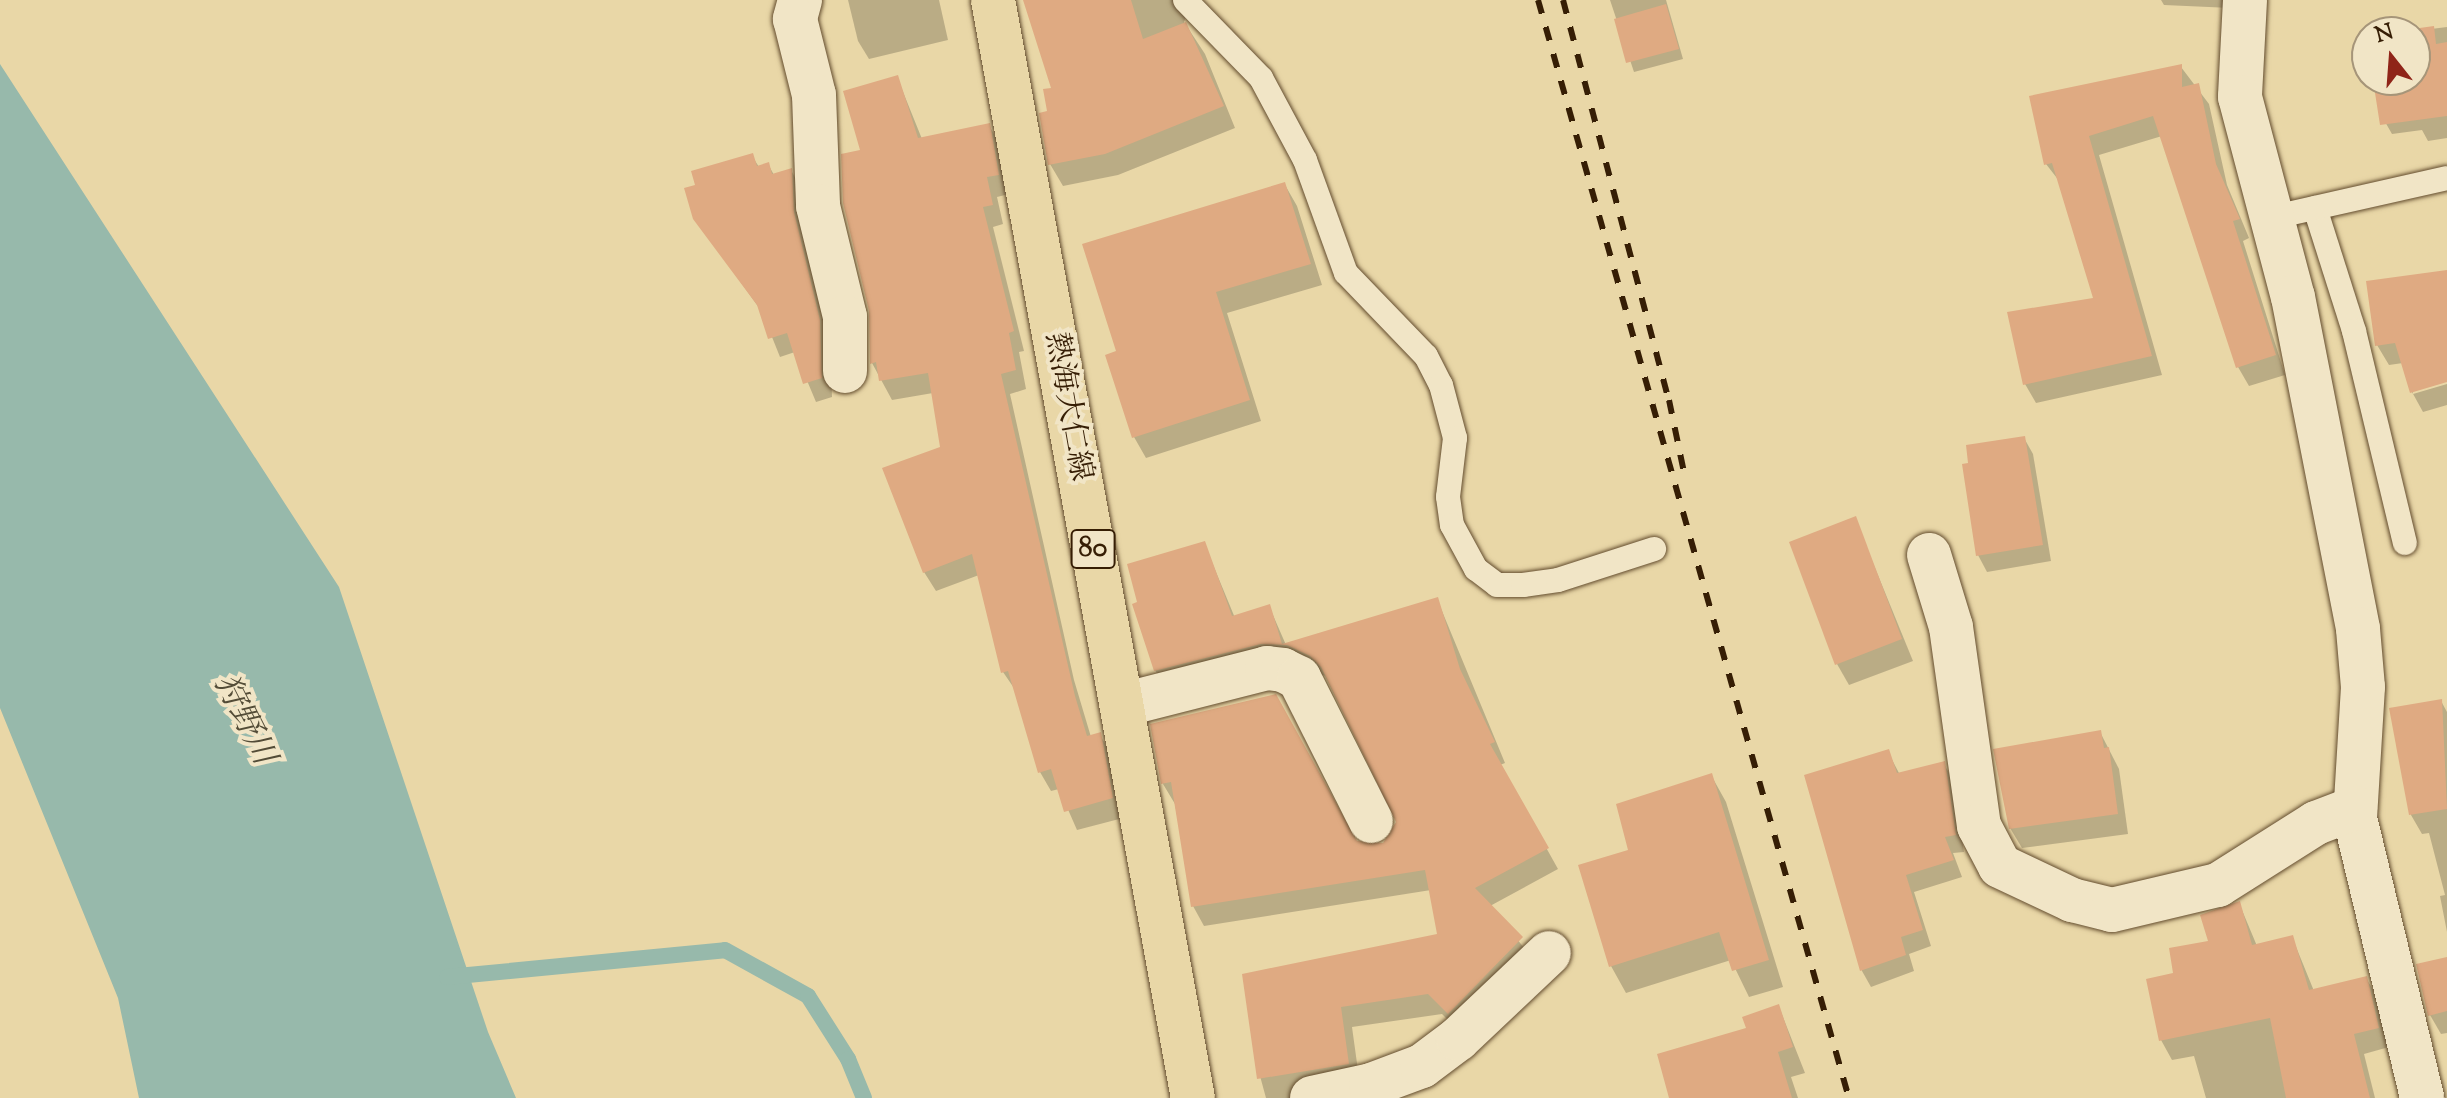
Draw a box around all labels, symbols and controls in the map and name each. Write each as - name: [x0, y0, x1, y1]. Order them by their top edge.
- north arrow: [2351, 16, 2431, 96]
- text: N: [2371, 17, 2398, 53]
- street label: 熱海大仁線: [1036, 330, 1098, 484]
- road number: 80: [1069, 525, 1117, 573]
- water label: 狩野川: [204, 669, 282, 771]

